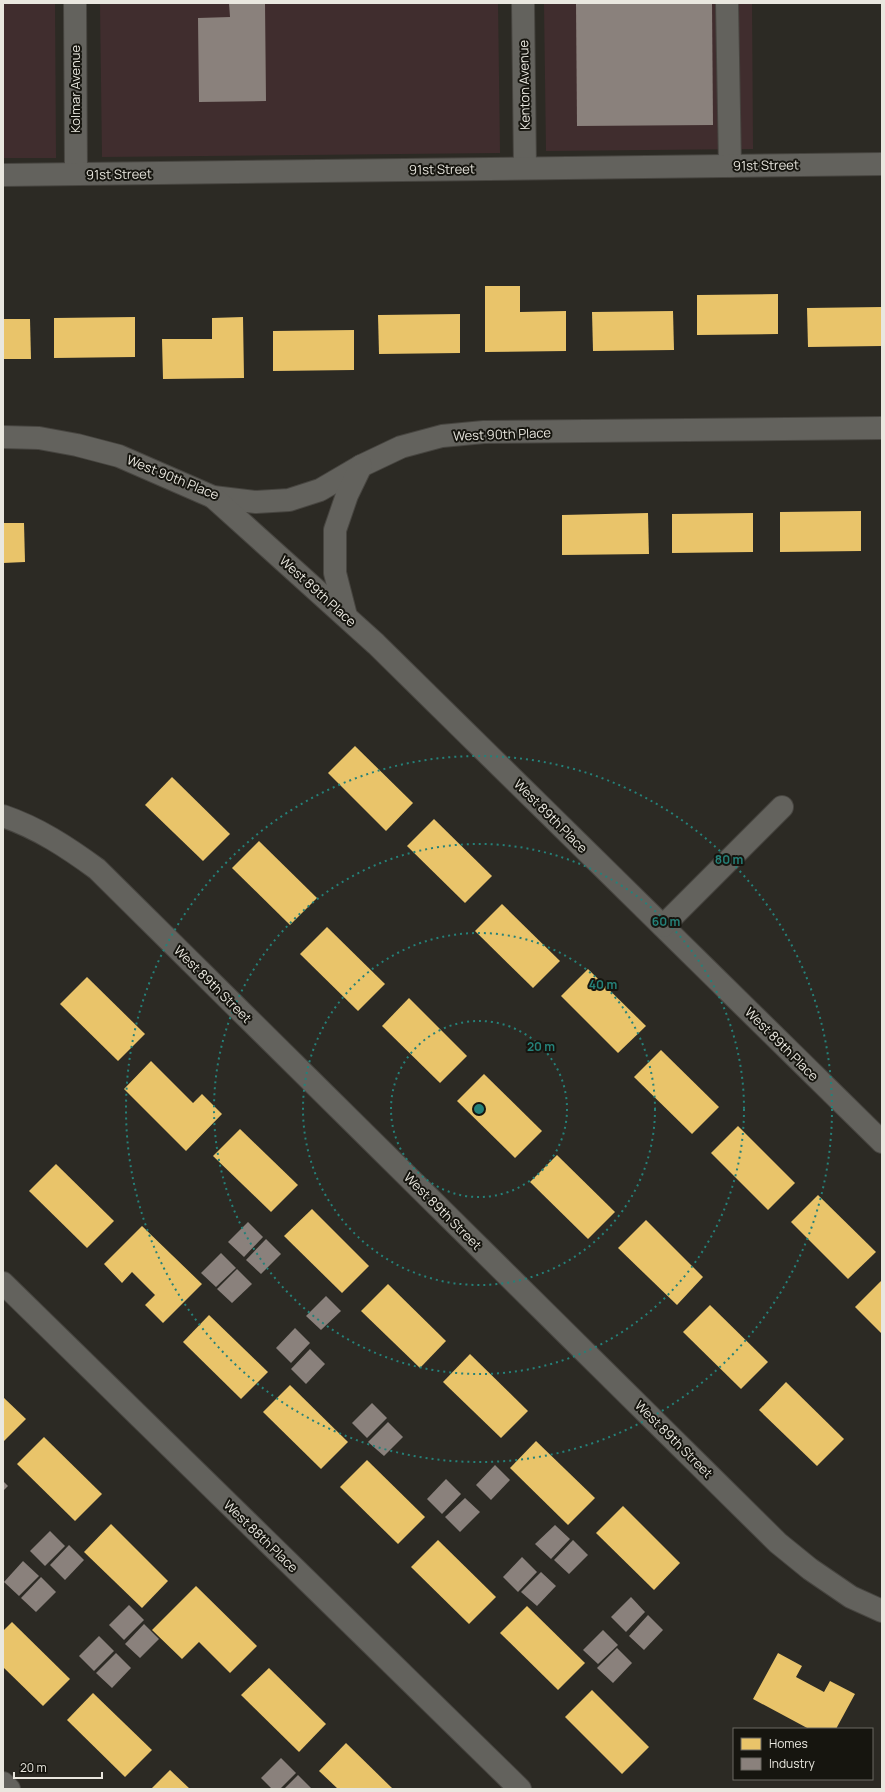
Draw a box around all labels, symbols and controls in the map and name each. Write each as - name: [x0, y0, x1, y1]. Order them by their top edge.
- street label: Kenton Avenue: [514, 40, 534, 130]
- street label: Kolmar Avenue: [66, 45, 84, 133]
- street label: 91st Street: [733, 155, 799, 175]
- street label: 91st Street: [409, 159, 475, 179]
- street label: 91st Street: [86, 164, 152, 184]
- street label: West 90th Place: [453, 423, 552, 445]
- street label: West 90th Place: [124, 450, 222, 504]
- street label: West 89th Place: [276, 552, 361, 631]
- street label: West 89th Place: [510, 775, 592, 857]
- text: 80 m: [715, 851, 743, 868]
- text: 60 m: [652, 913, 680, 930]
- street label: West 89th Street: [170, 941, 256, 1027]
- text: 40 m: [589, 976, 617, 993]
- street label: West 89th Place: [741, 1003, 823, 1085]
- text: 20 m: [527, 1038, 555, 1055]
- centre of rings: [472, 1102, 486, 1116]
- street label: West 89th Street: [400, 1168, 486, 1254]
- street label: West 89th Street: [631, 1396, 717, 1482]
- street label: West 88th Place: [220, 1496, 302, 1576]
- legend: [733, 1728, 873, 1780]
- text: Homes: [769, 1735, 808, 1752]
- scale bar: [14, 1754, 102, 1780]
- text: Industry: [769, 1755, 815, 1772]
- text: 20 m: [20, 1759, 47, 1776]

